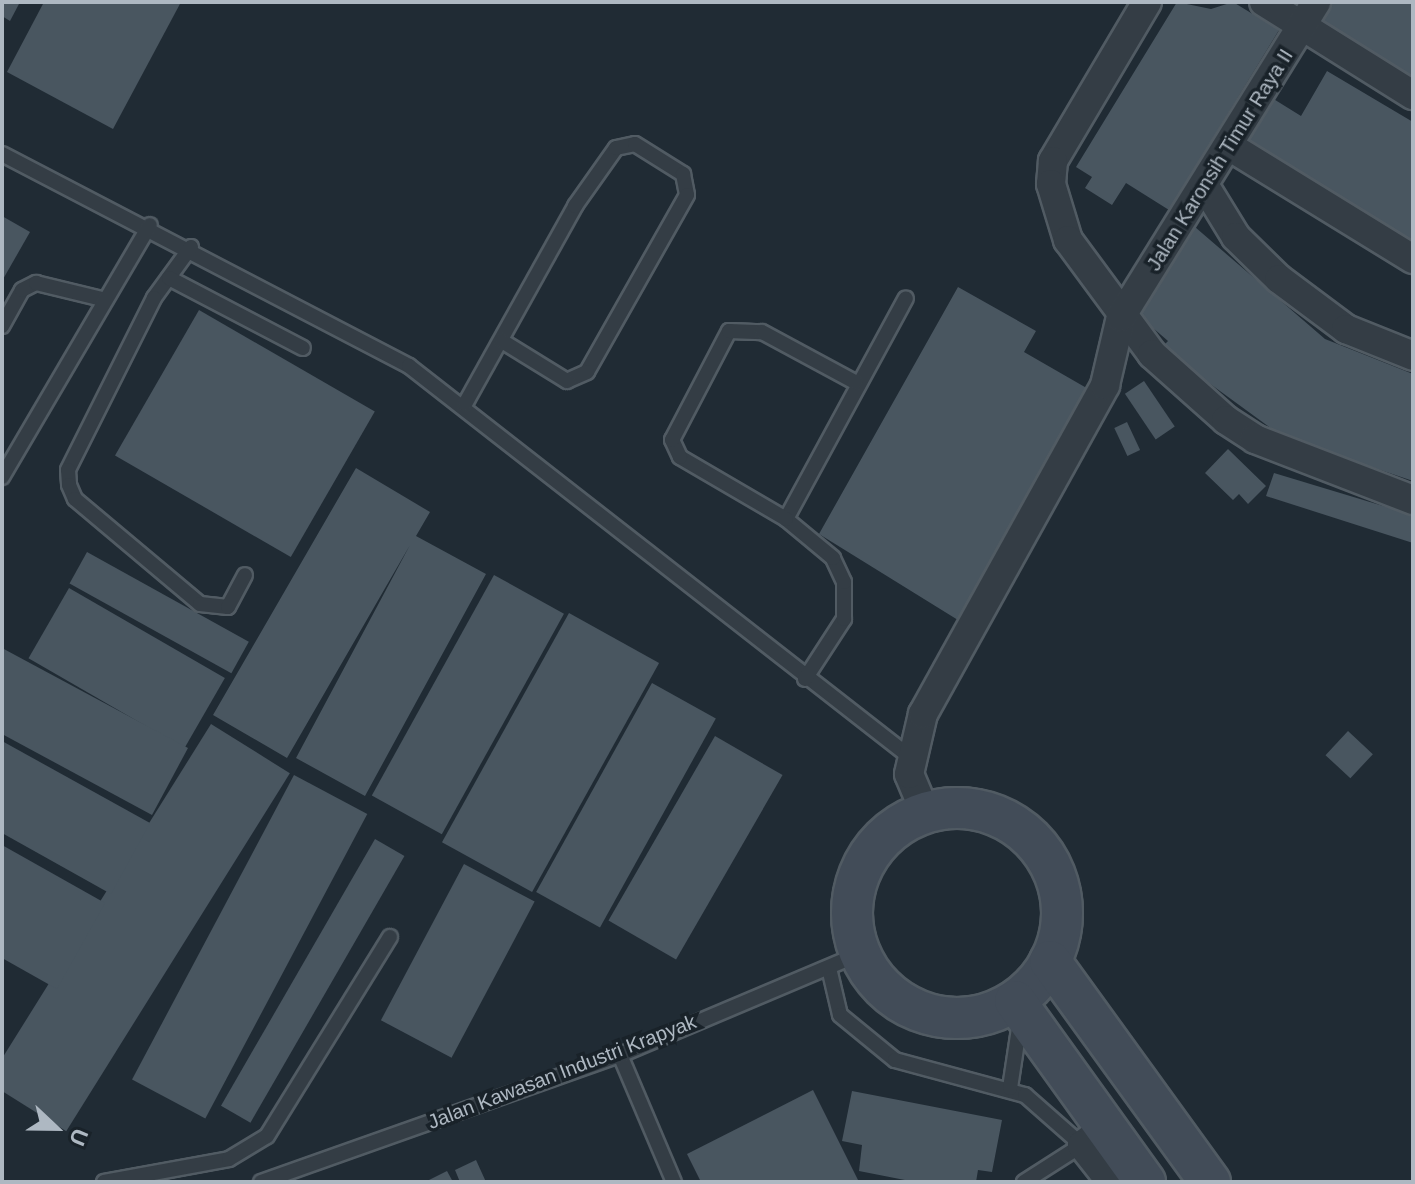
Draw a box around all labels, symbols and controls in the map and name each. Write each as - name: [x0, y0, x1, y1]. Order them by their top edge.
- street label: Jalan Karonsih Timur Raya II: [1142, 45, 1298, 275]
- street label: Jalan Kawasan Industri Krapyak: [424, 1010, 700, 1134]
- north arrow: [16, 1088, 96, 1168]
- text: U: [64, 1125, 93, 1149]

